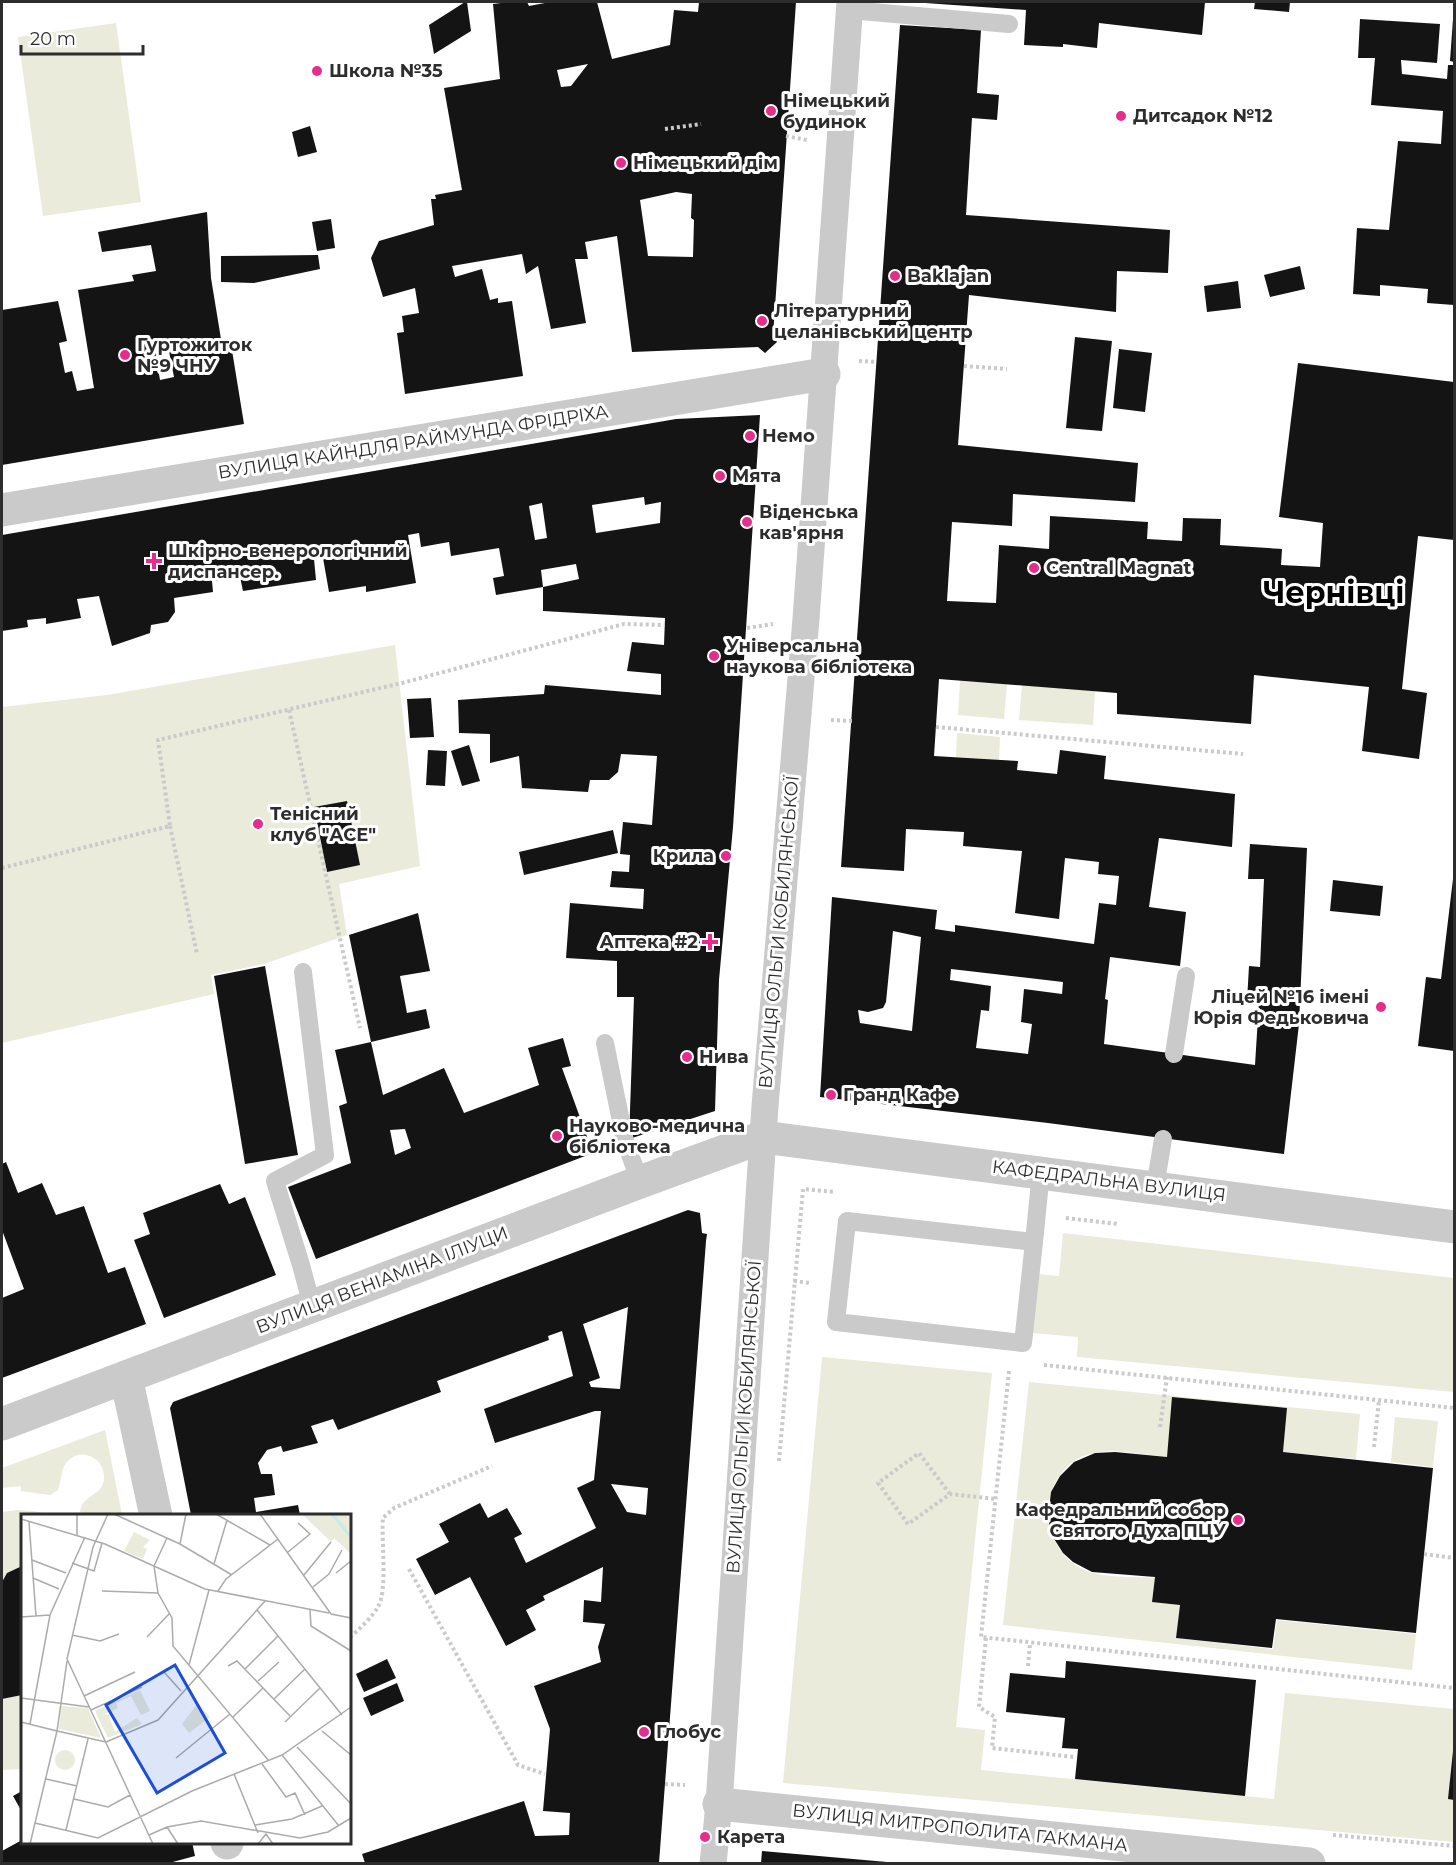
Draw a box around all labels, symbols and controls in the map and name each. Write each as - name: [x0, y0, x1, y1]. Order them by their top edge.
- scale bar: [21, 18, 142, 56]
- text: 20 m: [30, 28, 76, 50]
- place label: Школа №35: [329, 60, 443, 82]
- marker: Школа №35: [310, 64, 324, 78]
- place label: Німецький будинок: [783, 90, 890, 133]
- marker: Німецький будинок: [764, 104, 778, 118]
- place label: Дитсадок №12: [1133, 105, 1273, 127]
- marker: Дитсадок №12: [1114, 109, 1128, 123]
- place label: Німецький дім: [633, 152, 778, 174]
- marker: Німецький дім: [614, 156, 628, 170]
- place label: Baklajan: [907, 265, 989, 287]
- marker: Baklajan: [888, 269, 902, 283]
- place label: Літературний целанівський центр: [774, 300, 973, 343]
- marker: Літературний целанівський центр: [755, 314, 769, 328]
- place label: Гуртожиток №9 ЧНУ: [137, 334, 253, 377]
- marker: Гуртожиток №9 ЧНУ: [118, 348, 132, 362]
- street label: ВУЛИЦЯ КАЙНДЛЯ РАЙМУНДА ФРІДРІХА: [216, 400, 610, 484]
- place label: Немо: [762, 425, 815, 447]
- marker: Немо: [743, 429, 757, 443]
- place label: Мята: [732, 465, 781, 487]
- marker: Мята: [713, 469, 727, 483]
- place label: Віденська кав'ярня: [759, 501, 858, 544]
- marker: Віденська кав'ярня: [740, 515, 754, 529]
- place label: Шкірно-венерологічний диспансер.: [168, 540, 408, 583]
- marker: Шкірно-венерологічний диспансер.: [145, 552, 163, 570]
- place label: Central Magnat: [1046, 557, 1192, 579]
- marker: Central Magnat: [1027, 561, 1041, 575]
- district label: Чернівці: [1264, 574, 1404, 611]
- place label: Універсальна наукова бібліотека: [726, 635, 912, 678]
- marker: Універсальна наукова бібліотека: [707, 649, 721, 663]
- street label: ВУЛИЦЯ ОЛЬГИ КОБИЛЯНСЬКОЇ: [754, 774, 804, 1089]
- place label: Тенісний клуб "ACE": [270, 803, 376, 846]
- marker: Тенісний клуб "ACE": [251, 817, 265, 831]
- place label: Крила: [653, 845, 714, 867]
- marker: Крила: [719, 849, 733, 863]
- place label: Аптека #2: [600, 931, 698, 953]
- marker: Аптека #2: [703, 935, 717, 949]
- place label: Ліцей №16 імені Юрія Федьковича: [1193, 986, 1369, 1029]
- marker: Ліцей №16 імені Юрія Федьковича: [1374, 1000, 1388, 1014]
- place label: Нива: [699, 1046, 749, 1068]
- marker: Нива: [680, 1050, 694, 1064]
- place label: Гранд Кафе: [843, 1084, 957, 1106]
- marker: Гранд Кафе: [824, 1088, 838, 1102]
- place label: Науково-медична бібліотека: [569, 1115, 745, 1158]
- marker: Науково-медична бібліотека: [550, 1129, 564, 1143]
- street label: КАФЕДРАЛЬНА ВУЛИЦЯ: [991, 1156, 1227, 1206]
- street label: ВУЛИЦЯ ВЕНІАМІНА ІЛІУЦИ: [253, 1222, 511, 1338]
- street label: ВУЛИЦЯ ОЛЬГИ КОБИЛЯНСЬКОЇ: [722, 1259, 766, 1574]
- place label: Кафедральний собор Святого Духа ПЦУ: [1015, 1499, 1226, 1542]
- marker: Кафедральний собор Святого Духа ПЦУ: [1231, 1513, 1245, 1527]
- inset map: [21, 1514, 351, 1844]
- place label: Глобус: [656, 1721, 722, 1743]
- marker: Глобус: [637, 1725, 651, 1739]
- street label: ВУЛИЦЯ МИТРОПОЛИТА ГАКМАНА: [791, 1799, 1129, 1857]
- place label: Карета: [717, 1826, 785, 1848]
- marker: Карета: [698, 1830, 712, 1844]

